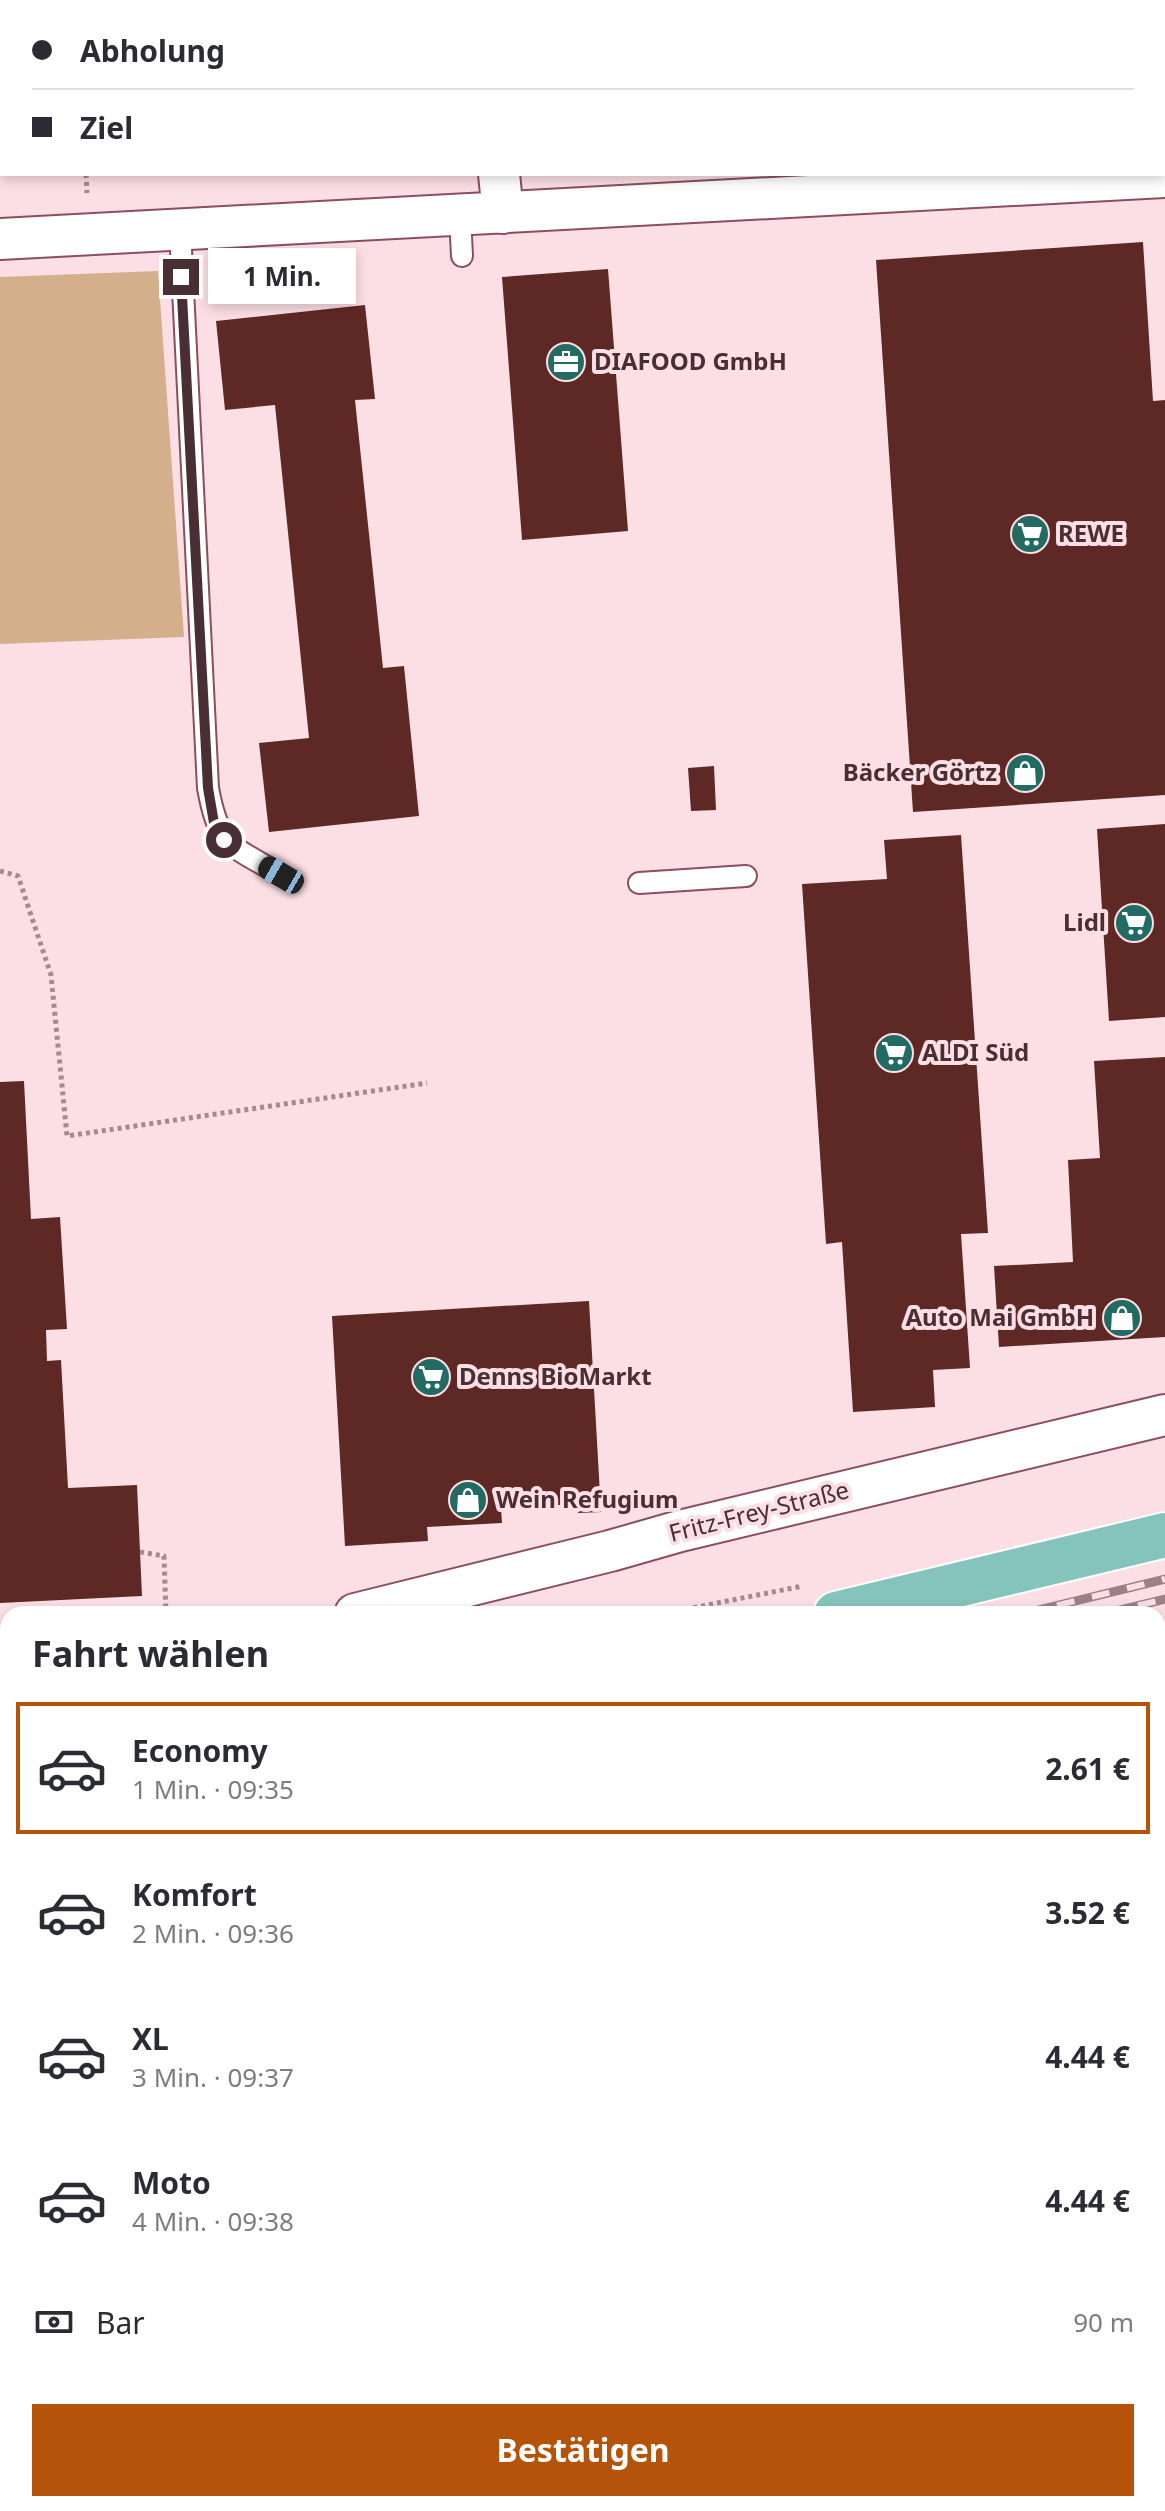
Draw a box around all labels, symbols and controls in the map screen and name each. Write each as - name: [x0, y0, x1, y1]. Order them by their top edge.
- text: Abholung: [80, 30, 225, 71]
- text: Ziel: [80, 107, 133, 148]
- callout: 1 Min.: [209, 249, 357, 305]
- text: 1 Min.: [243, 258, 321, 294]
- route end: [163, 259, 199, 295]
- office icon: DIAFOOD GmbH: [545, 341, 587, 383]
- place label: DIAFOOD GmbH: [594, 344, 787, 377]
- supermarket icon: REWE: [1009, 513, 1051, 555]
- place label: REWE: [1058, 516, 1124, 549]
- shop icon: Bäcker Görtz: [1004, 752, 1046, 794]
- place label: Bäcker Görtz: [843, 755, 997, 788]
- route start: [206, 822, 242, 858]
- car: [254, 853, 308, 897]
- supermarket icon: Lidl: [1113, 902, 1155, 944]
- place label: Lidl: [1063, 905, 1106, 938]
- supermarket icon: ALDI Süd: [873, 1032, 915, 1074]
- place label: ALDI Süd: [922, 1035, 1029, 1068]
- shop icon: Auto Mai GmbH: [1101, 1297, 1143, 1339]
- place label: Auto Mai GmbH: [905, 1300, 1094, 1333]
- supermarket icon: Denns BioMarkt: [410, 1356, 452, 1398]
- place label: Denns BioMarkt: [459, 1359, 652, 1392]
- street label: Fritz-Frey-Straße: [665, 1472, 852, 1549]
- shop icon: Wein Refugium: [447, 1479, 489, 1521]
- place label: Wein Refugium: [496, 1482, 678, 1515]
- text: Fahrt wählen: [32, 1629, 269, 1678]
- text: Economy: [132, 1730, 268, 1771]
- icon: car: [36, 1732, 108, 1804]
- text: 2.61 €: [1045, 1748, 1130, 1789]
- text: 1 Min. · 09:35: [132, 1771, 294, 1807]
- text: Komfort: [132, 1874, 257, 1915]
- icon: car: [36, 1876, 108, 1948]
- text: 3.52 €: [1045, 1892, 1130, 1933]
- text: 2 Min. · 09:36: [132, 1915, 294, 1951]
- text: XL: [132, 2018, 169, 2059]
- icon: car: [36, 2020, 108, 2092]
- text: 4.44 €: [1045, 2036, 1130, 2077]
- text: 3 Min. · 09:37: [132, 2059, 294, 2095]
- text: Moto: [132, 2162, 211, 2203]
- icon: car: [36, 2164, 108, 2236]
- text: 4.44 €: [1045, 2180, 1130, 2221]
- text: 4 Min. · 09:38: [132, 2203, 294, 2239]
- icon: cash: [32, 2300, 76, 2344]
- text: Bar: [96, 2302, 145, 2343]
- text: 90 m: [1073, 2304, 1134, 2340]
- button: Bestätigen: [32, 2404, 1134, 2496]

